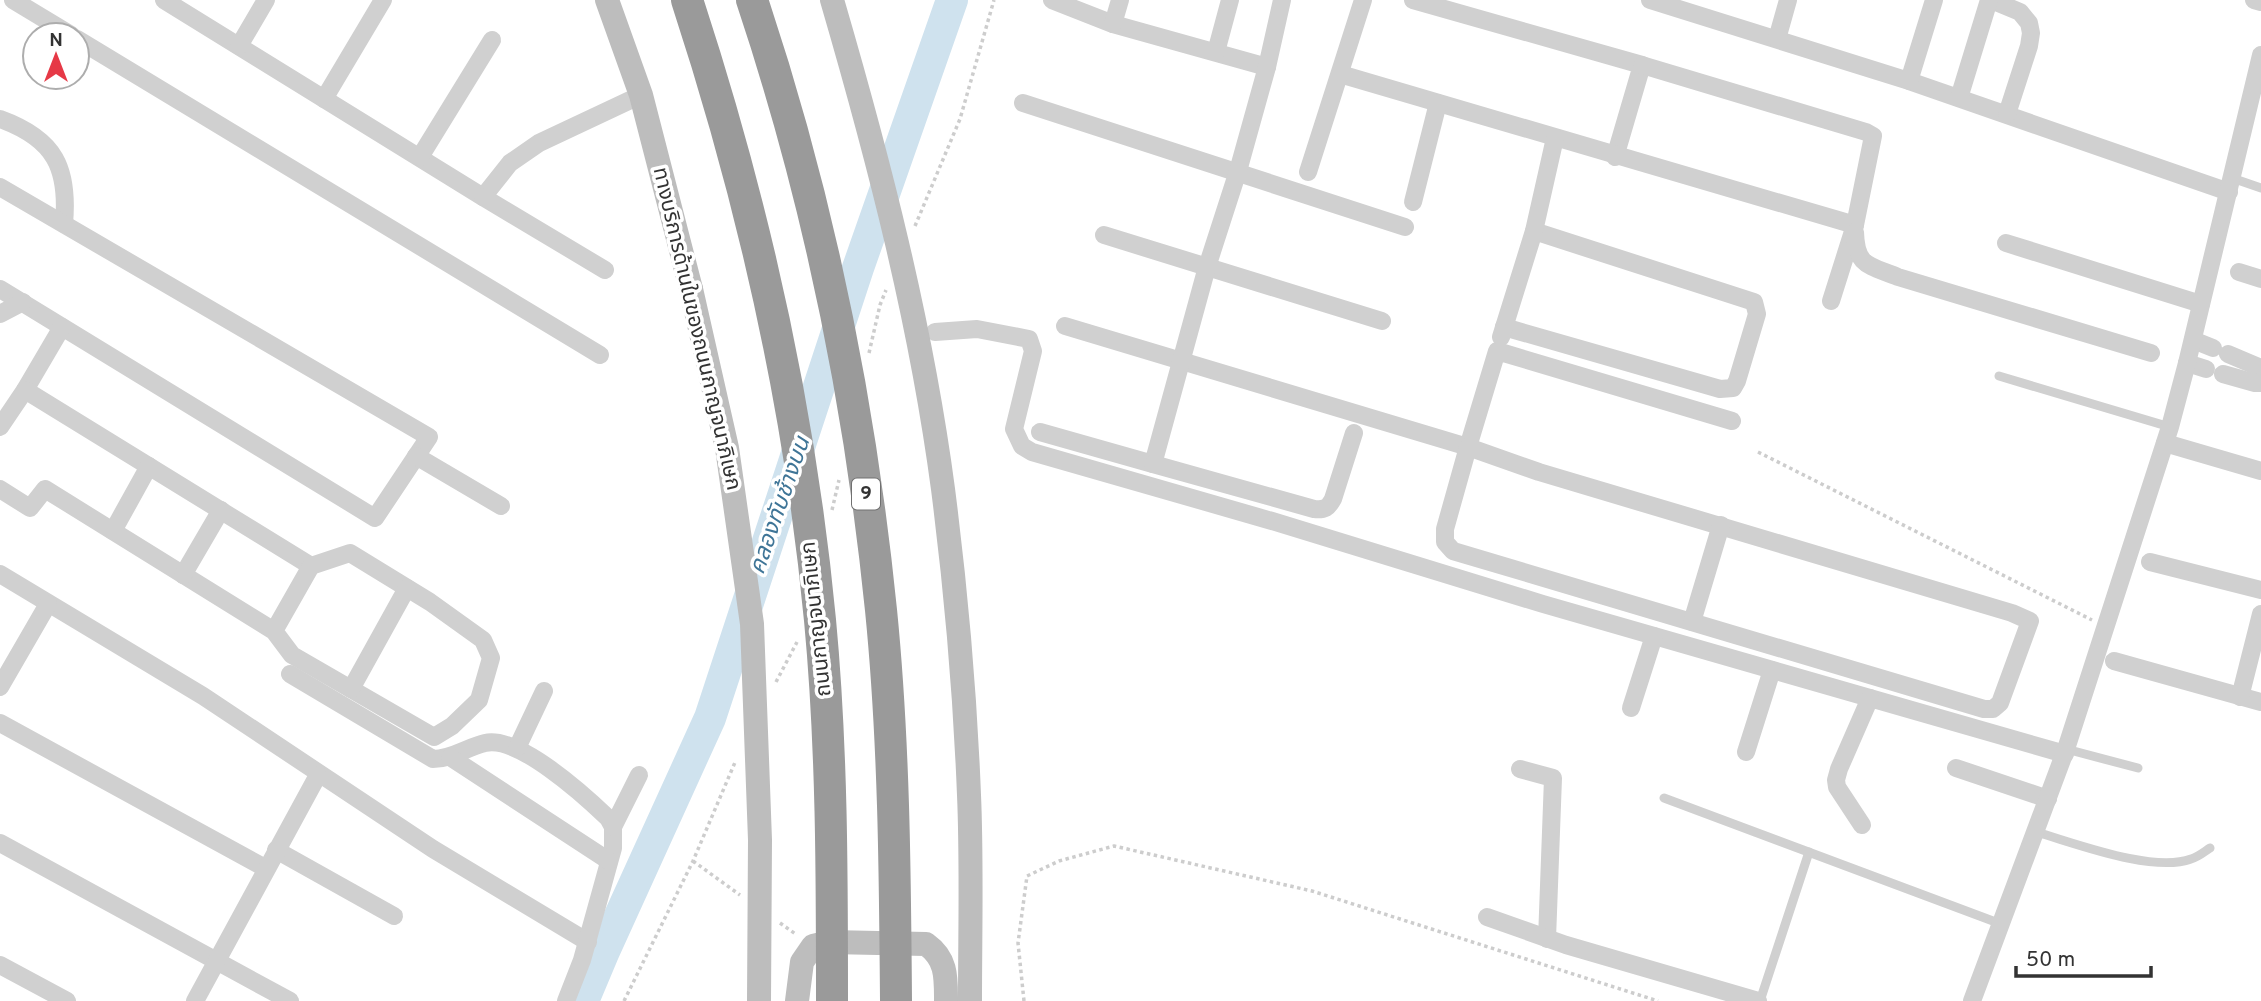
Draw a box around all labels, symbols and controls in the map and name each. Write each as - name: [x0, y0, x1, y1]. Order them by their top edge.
- north arrow: [21, 21, 91, 91]
- text: N: [49, 29, 63, 53]
- street label: ทางบริการด้านในของถนนกาญจนาภิเษก: [646, 165, 746, 493]
- water label: คลองทับช้างบน: [744, 432, 819, 578]
- road number: 9: [852, 478, 880, 509]
- street label: ถนนกาญจนาภิเษก: [795, 540, 839, 698]
- scale bar: [2016, 934, 2151, 978]
- text: 50 m: [2026, 947, 2075, 974]

